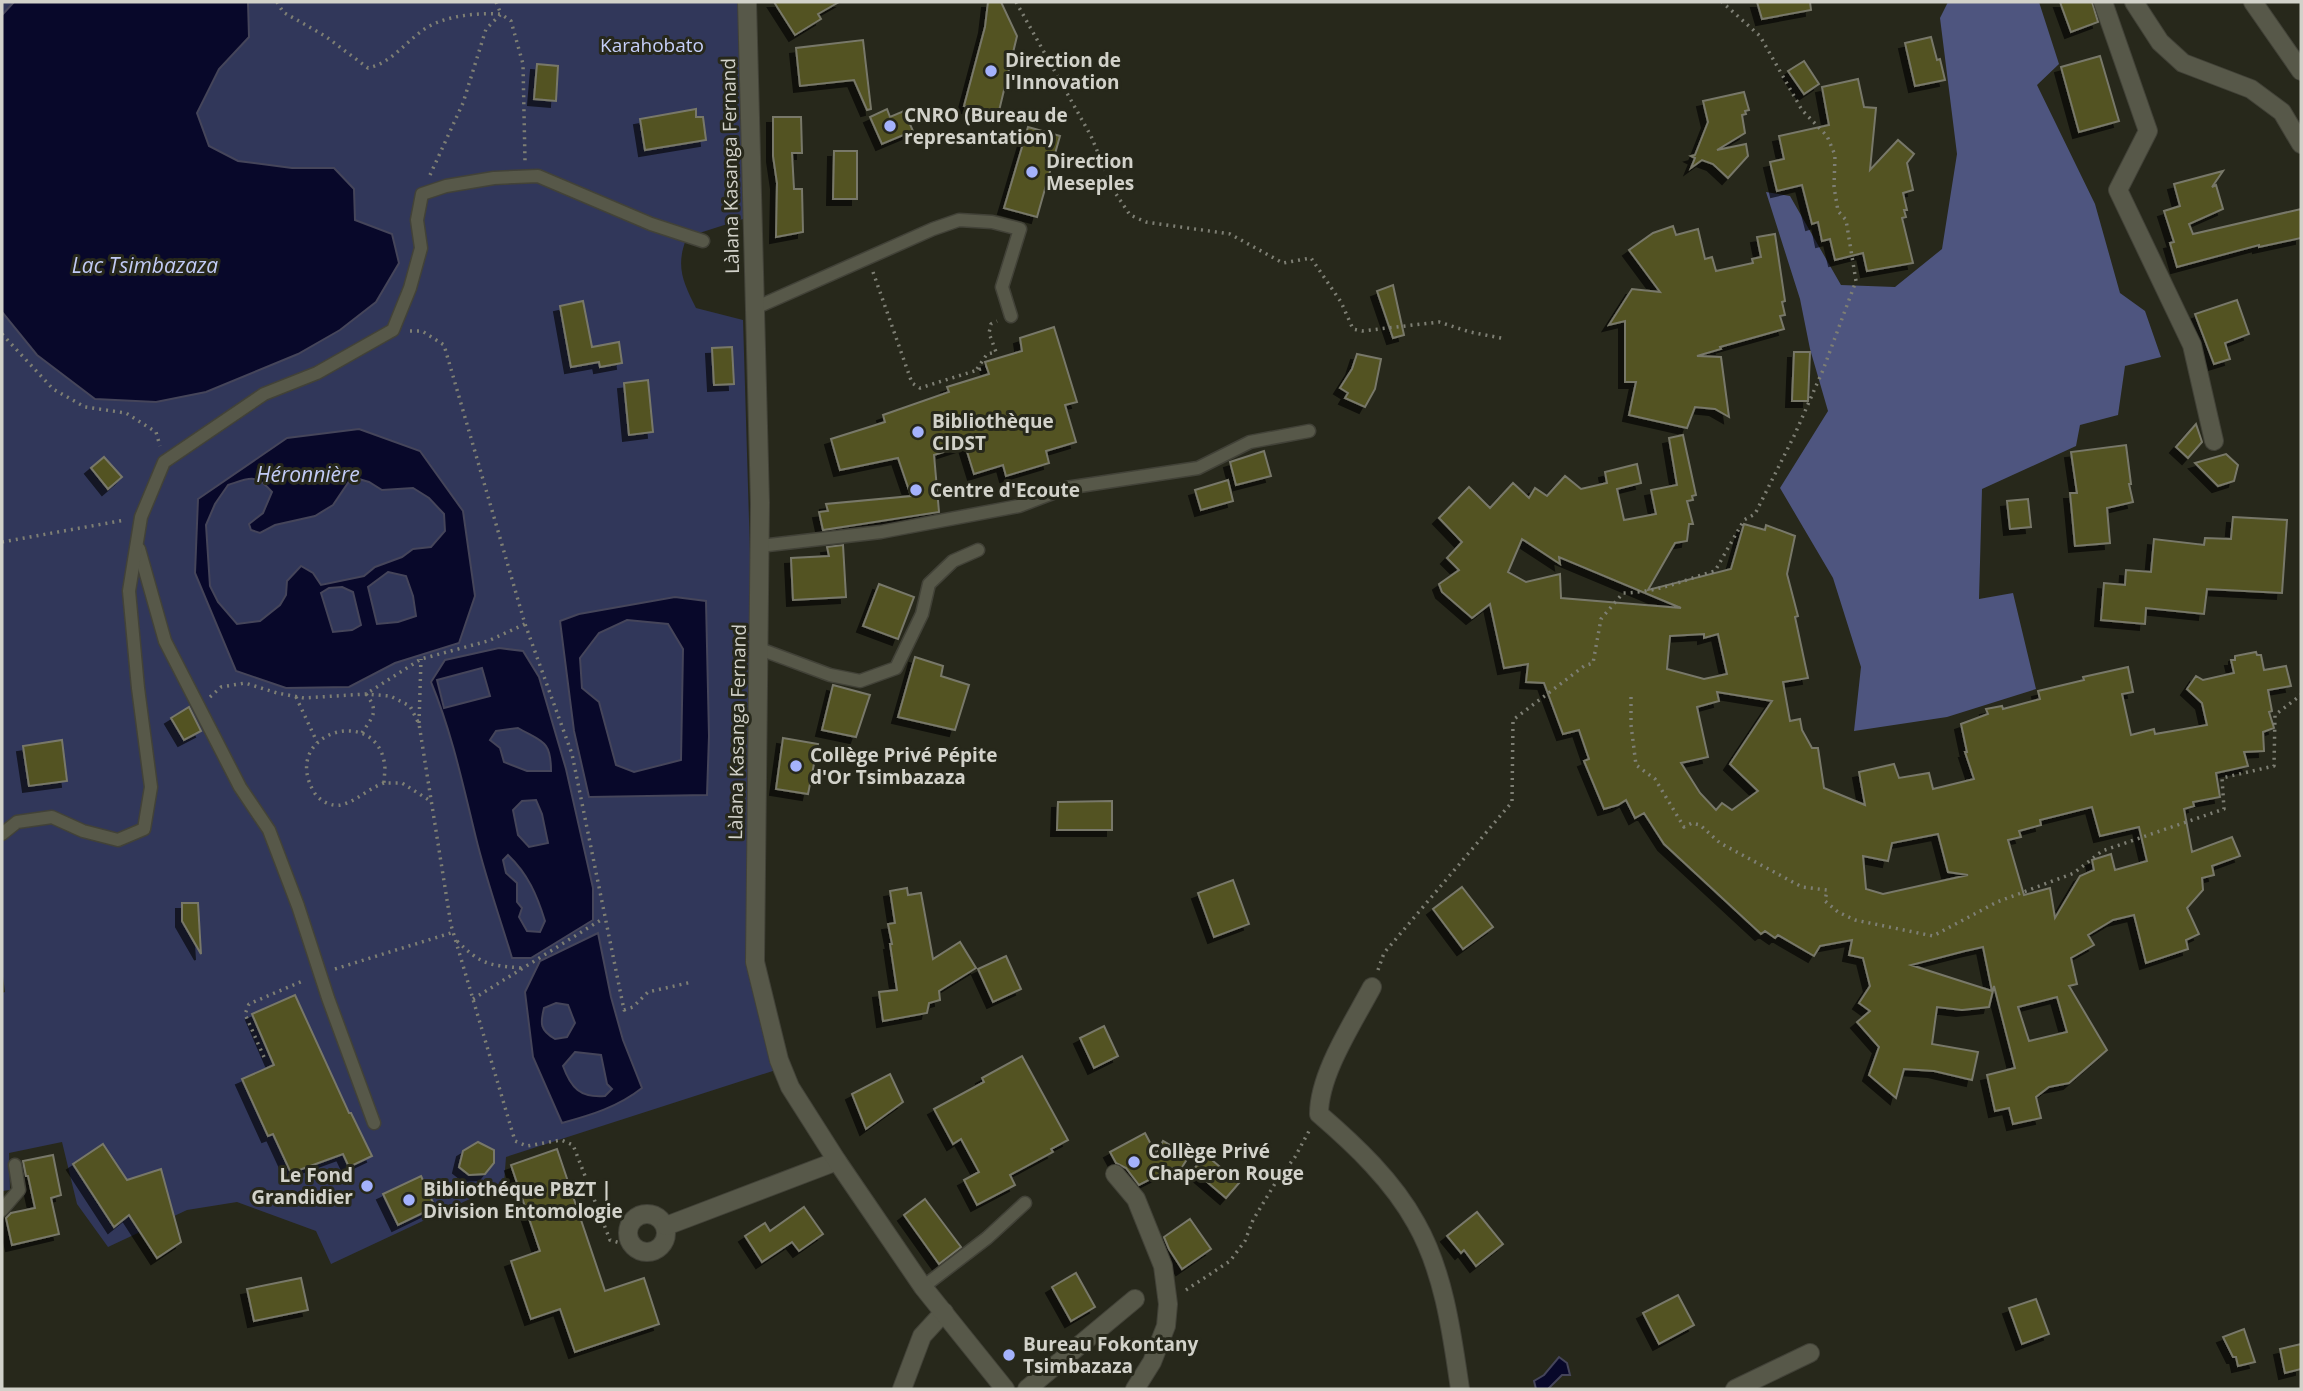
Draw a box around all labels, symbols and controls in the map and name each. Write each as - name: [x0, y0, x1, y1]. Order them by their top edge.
- park label: Karahobato: [600, 32, 704, 58]
- place label: Direction de l'Innovation: [1005, 47, 1121, 95]
- street label: Làlana Kasanga Fernand: [715, 58, 745, 274]
- marker: Direction de l'Innovation: [983, 63, 999, 79]
- place label: CNRO (Bureau de represantation): [904, 102, 1068, 150]
- marker: CNRO (Bureau de represantation): [882, 118, 898, 134]
- place label: Direction Meseples: [1046, 148, 1134, 196]
- marker: Direction Meseples: [1024, 164, 1040, 180]
- water label: Lac Tsimbazaza: [72, 251, 218, 279]
- place label: Bibliothèque CIDST: [932, 408, 1054, 456]
- marker: Bibliothèque CIDST: [910, 424, 926, 440]
- water label: Héronnière: [256, 460, 360, 488]
- place label: Centre d'Ecoute: [930, 477, 1080, 503]
- marker: Centre d'Ecoute: [908, 482, 924, 498]
- street label: Làlana Kasanga Fernand: [722, 624, 752, 840]
- place label: Collège Privé Pépite d'Or Tsimbazaza: [810, 742, 997, 790]
- marker: Collège Privé Pépite d'Or Tsimbazaza: [788, 758, 804, 774]
- place label: Collège Privé Chaperon Rouge: [1148, 1138, 1304, 1186]
- marker: Collège Privé Chaperon Rouge: [1126, 1154, 1142, 1170]
- place label: Le Fond Grandidier: [251, 1162, 353, 1210]
- place label: Bibliothéque PBZT | Division Entomologie: [423, 1176, 623, 1224]
- marker: Le Fond Grandidier: [359, 1178, 375, 1194]
- marker: Bibliothéque PBZT | Division Entomologie: [401, 1192, 417, 1208]
- place label: Bureau Fokontany Tsimbazaza: [1023, 1331, 1198, 1379]
- marker: Bureau Fokontany Tsimbazaza: [1001, 1347, 1017, 1363]

